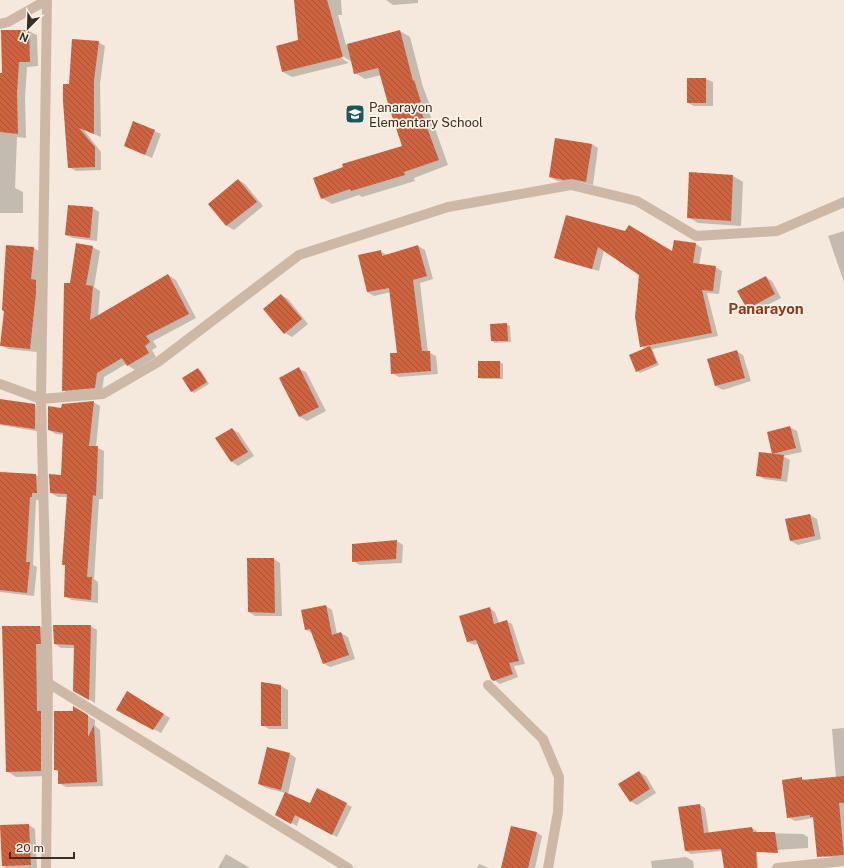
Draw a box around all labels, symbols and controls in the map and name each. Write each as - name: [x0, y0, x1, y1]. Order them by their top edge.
- north arrow: [8, 8, 48, 48]
- text: N: [18, 30, 30, 44]
- place label: Panarayon Elementary School: [369, 100, 483, 130]
- school or university icon: Panarayon Elementary School: [344, 103, 366, 125]
- district label: Panarayon: [728, 300, 804, 317]
- scale bar: [10, 834, 74, 860]
- text: 20 m: [16, 841, 44, 855]

